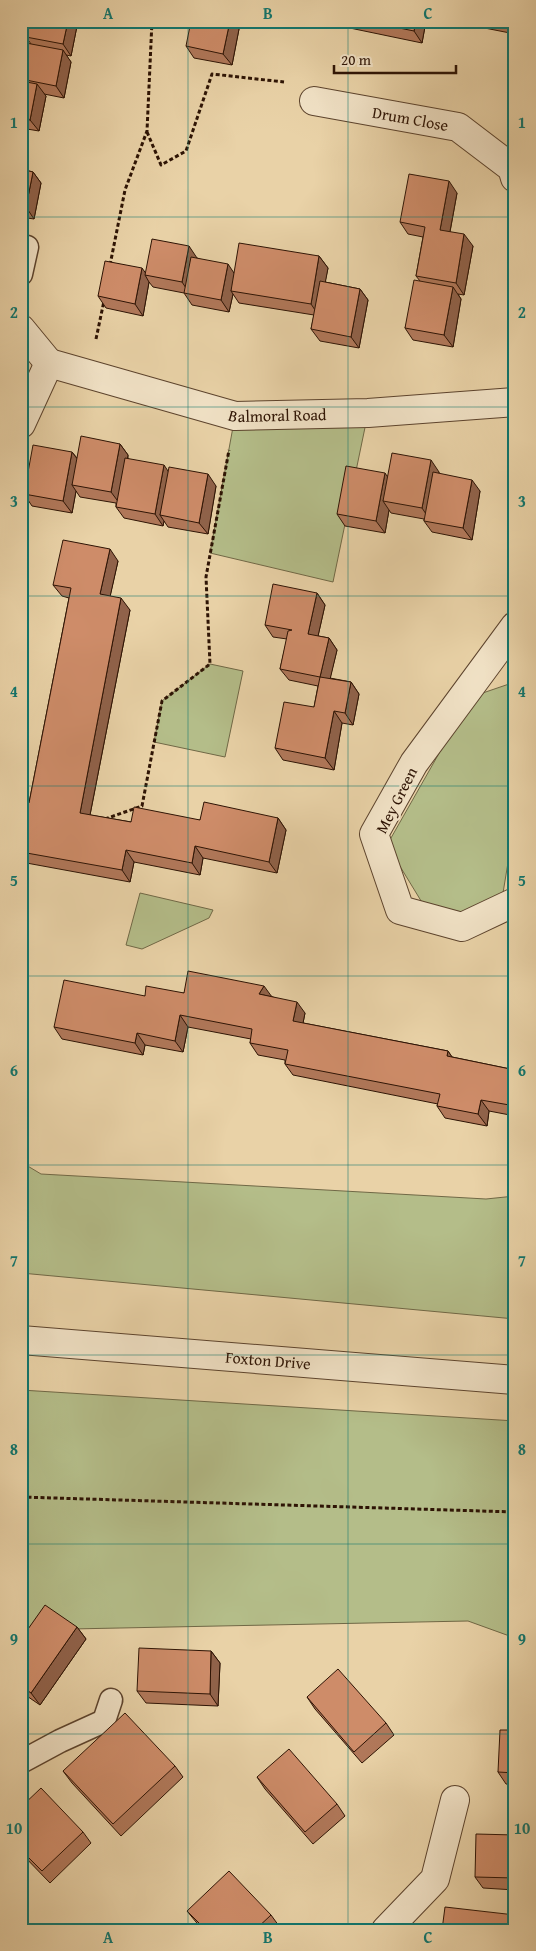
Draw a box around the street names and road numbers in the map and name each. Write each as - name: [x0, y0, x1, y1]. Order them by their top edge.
- street label: Drum Close: [371, 100, 450, 137]
- street label: Balmoral Road: [226, 402, 327, 428]
- street label: Mey Green: [369, 763, 423, 837]
- street label: Foxton Drive: [225, 1345, 312, 1375]

